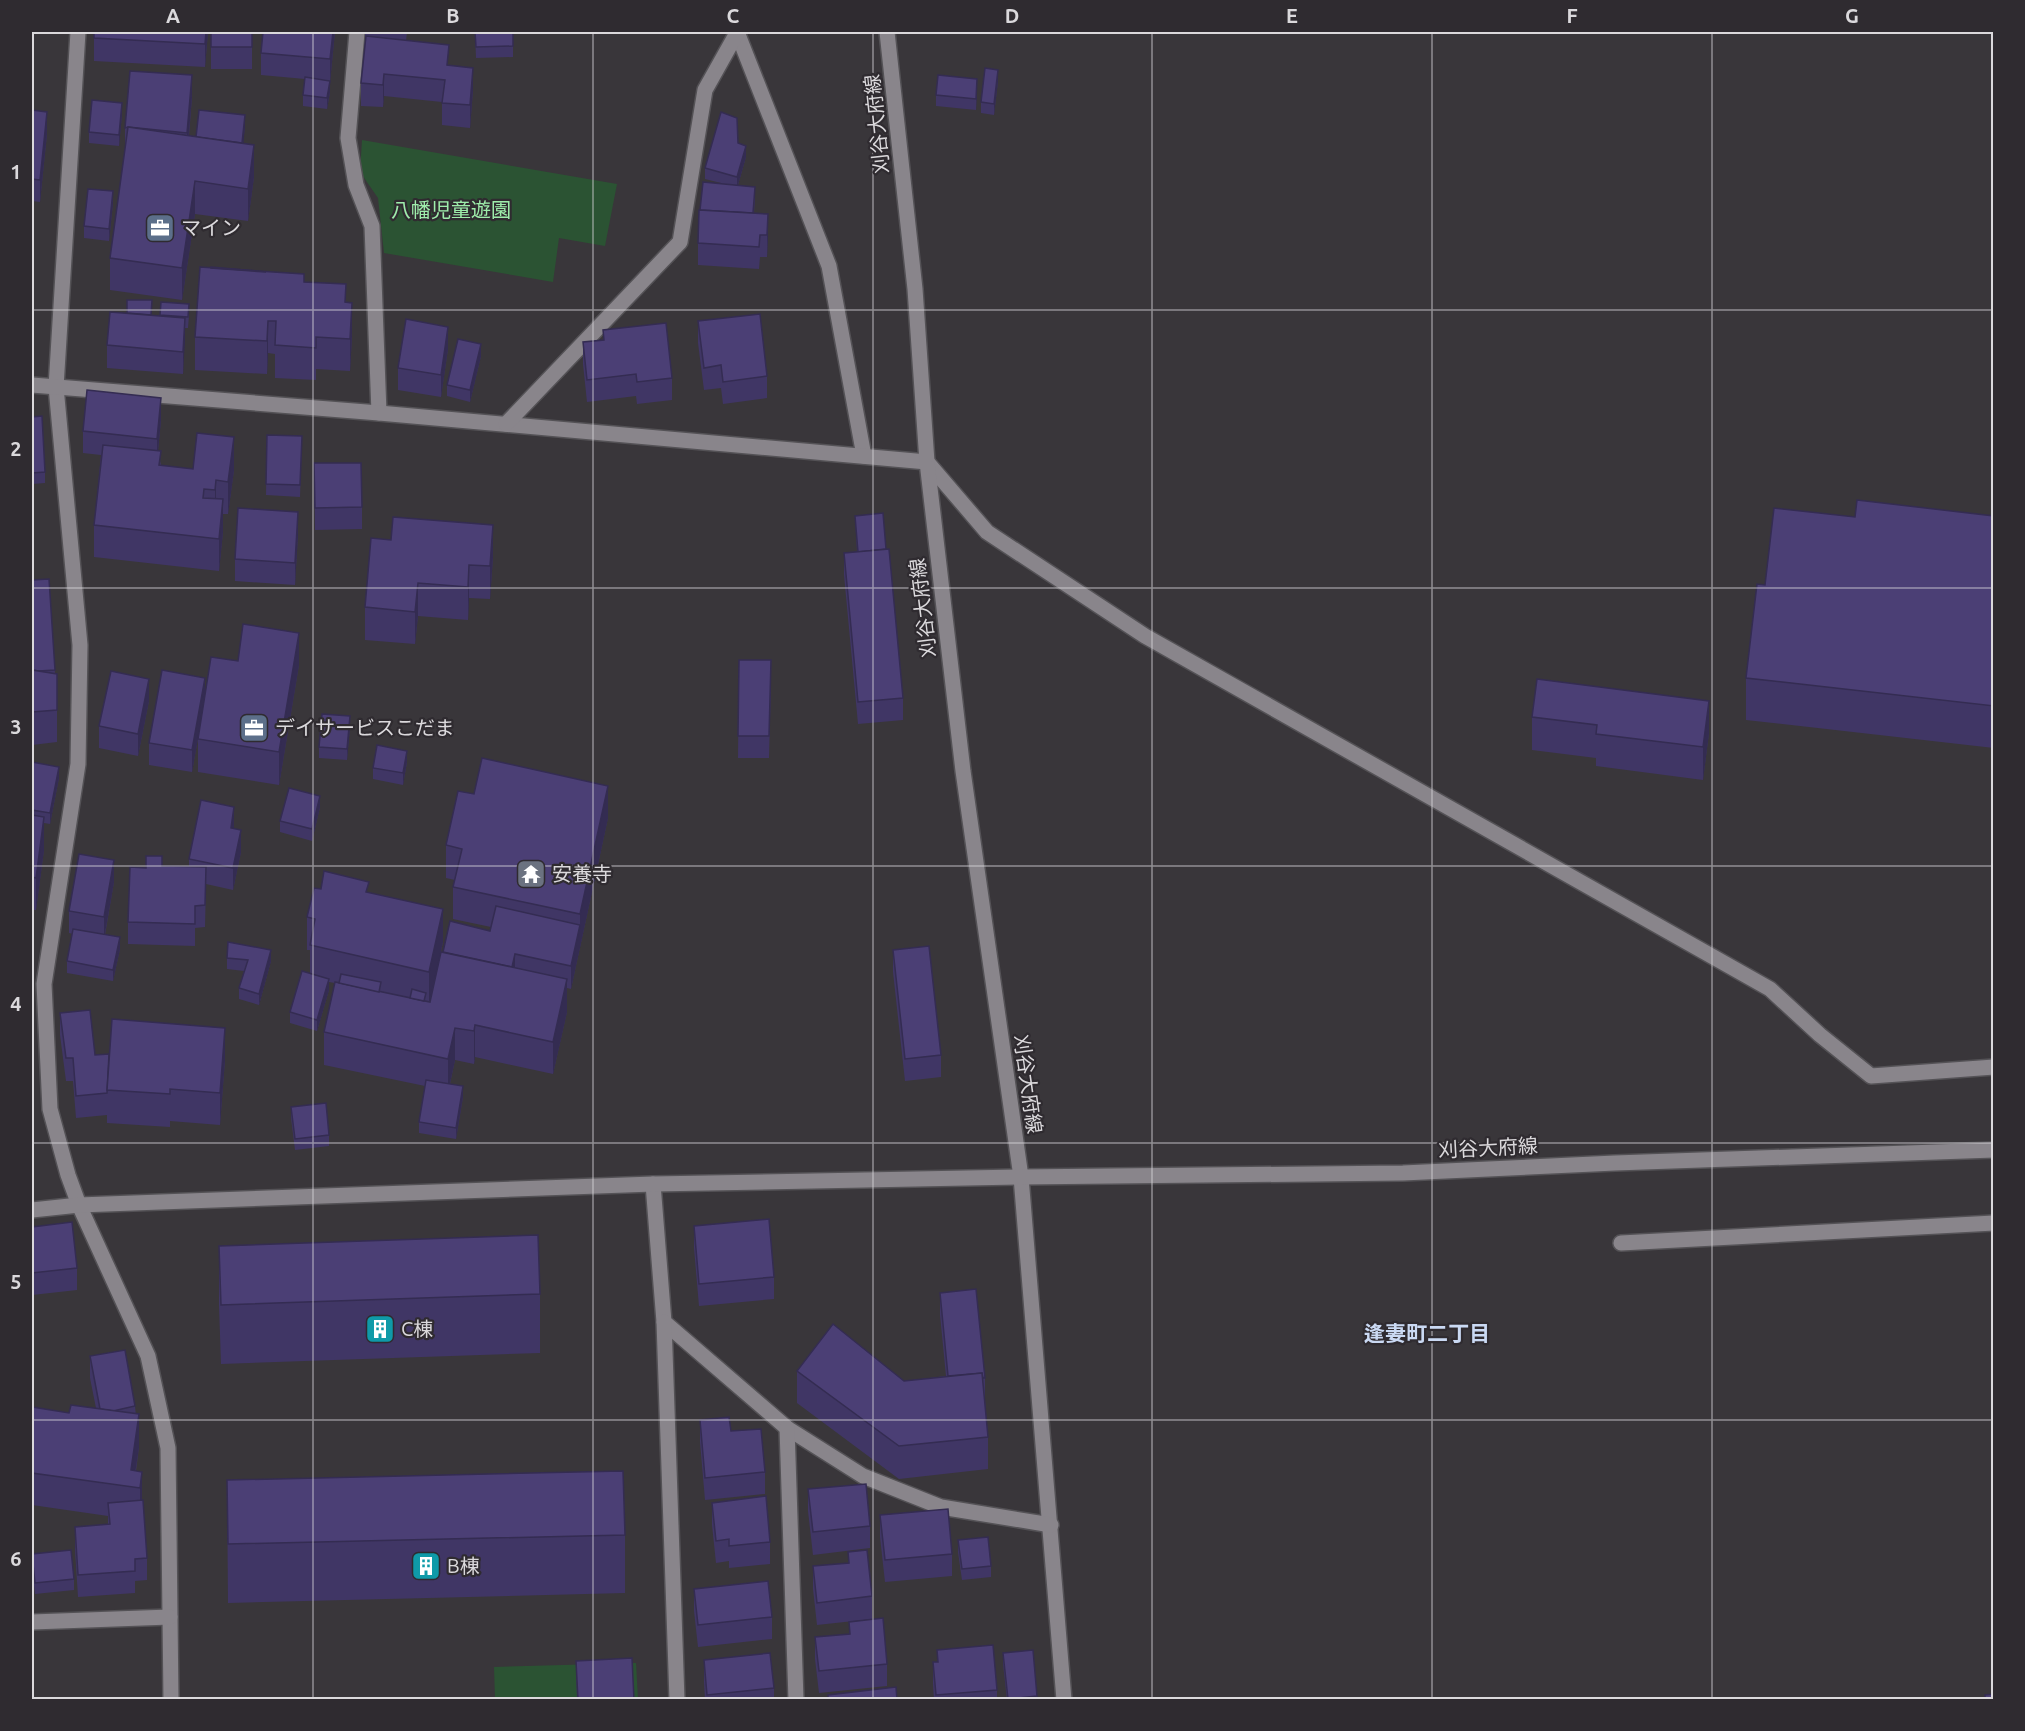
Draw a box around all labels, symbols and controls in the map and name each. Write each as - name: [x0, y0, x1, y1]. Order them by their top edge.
- text: A: [166, 4, 180, 27]
- text: B: [446, 4, 460, 27]
- text: C: [727, 4, 740, 27]
- text: D: [1005, 4, 1019, 27]
- text: E: [1286, 4, 1298, 27]
- text: F: [1566, 4, 1578, 27]
- text: G: [1845, 4, 1859, 27]
- street label: 刈谷大府線: [860, 73, 893, 175]
- text: 1: [10, 160, 22, 183]
- park label: 八幡児童遊園: [391, 198, 511, 221]
- office icon: マイン: [144, 212, 176, 244]
- place label: マイン: [181, 216, 241, 239]
- text: 2: [10, 437, 22, 460]
- street label: 刈谷大府線: [905, 557, 940, 659]
- office icon: デイサービスこだま: [238, 712, 270, 744]
- text: 3: [10, 715, 22, 738]
- place label: デイサービスこだま: [275, 716, 455, 739]
- temple icon: 安養寺: [515, 858, 547, 890]
- place label: 安養寺: [552, 862, 612, 885]
- text: 4: [10, 992, 22, 1015]
- street label: 刈谷大府線: [1010, 1033, 1047, 1135]
- street label: 刈谷大府線: [1437, 1133, 1539, 1162]
- text: 5: [10, 1270, 22, 1293]
- building icon: C棟: [364, 1313, 396, 1345]
- place label: C棟: [401, 1317, 433, 1340]
- district label: 逢妻町二丁目: [1364, 1321, 1490, 1345]
- text: 6: [10, 1547, 22, 1570]
- building icon: B棟: [410, 1550, 442, 1582]
- place label: B棟: [447, 1554, 480, 1577]

